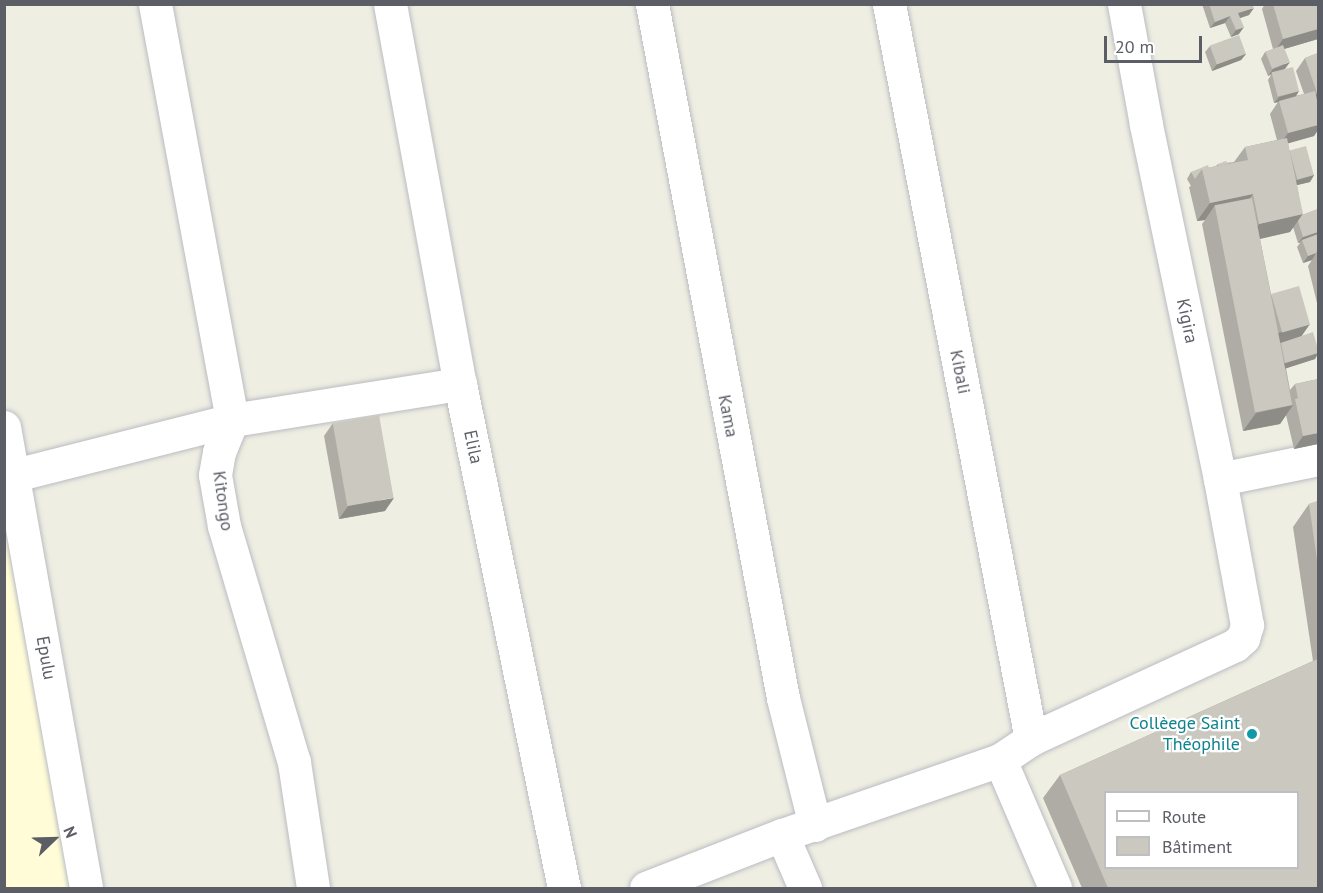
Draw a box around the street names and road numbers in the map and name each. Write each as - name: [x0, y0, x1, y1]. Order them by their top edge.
- street label: Kigira: [1172, 297, 1202, 345]
- street label: Kibali: [945, 348, 975, 396]
- street label: Kama: [713, 393, 743, 439]
- street label: Elila: [459, 428, 487, 466]
- street label: Kitongo: [208, 470, 238, 532]
- street label: Epulu: [32, 634, 60, 682]

